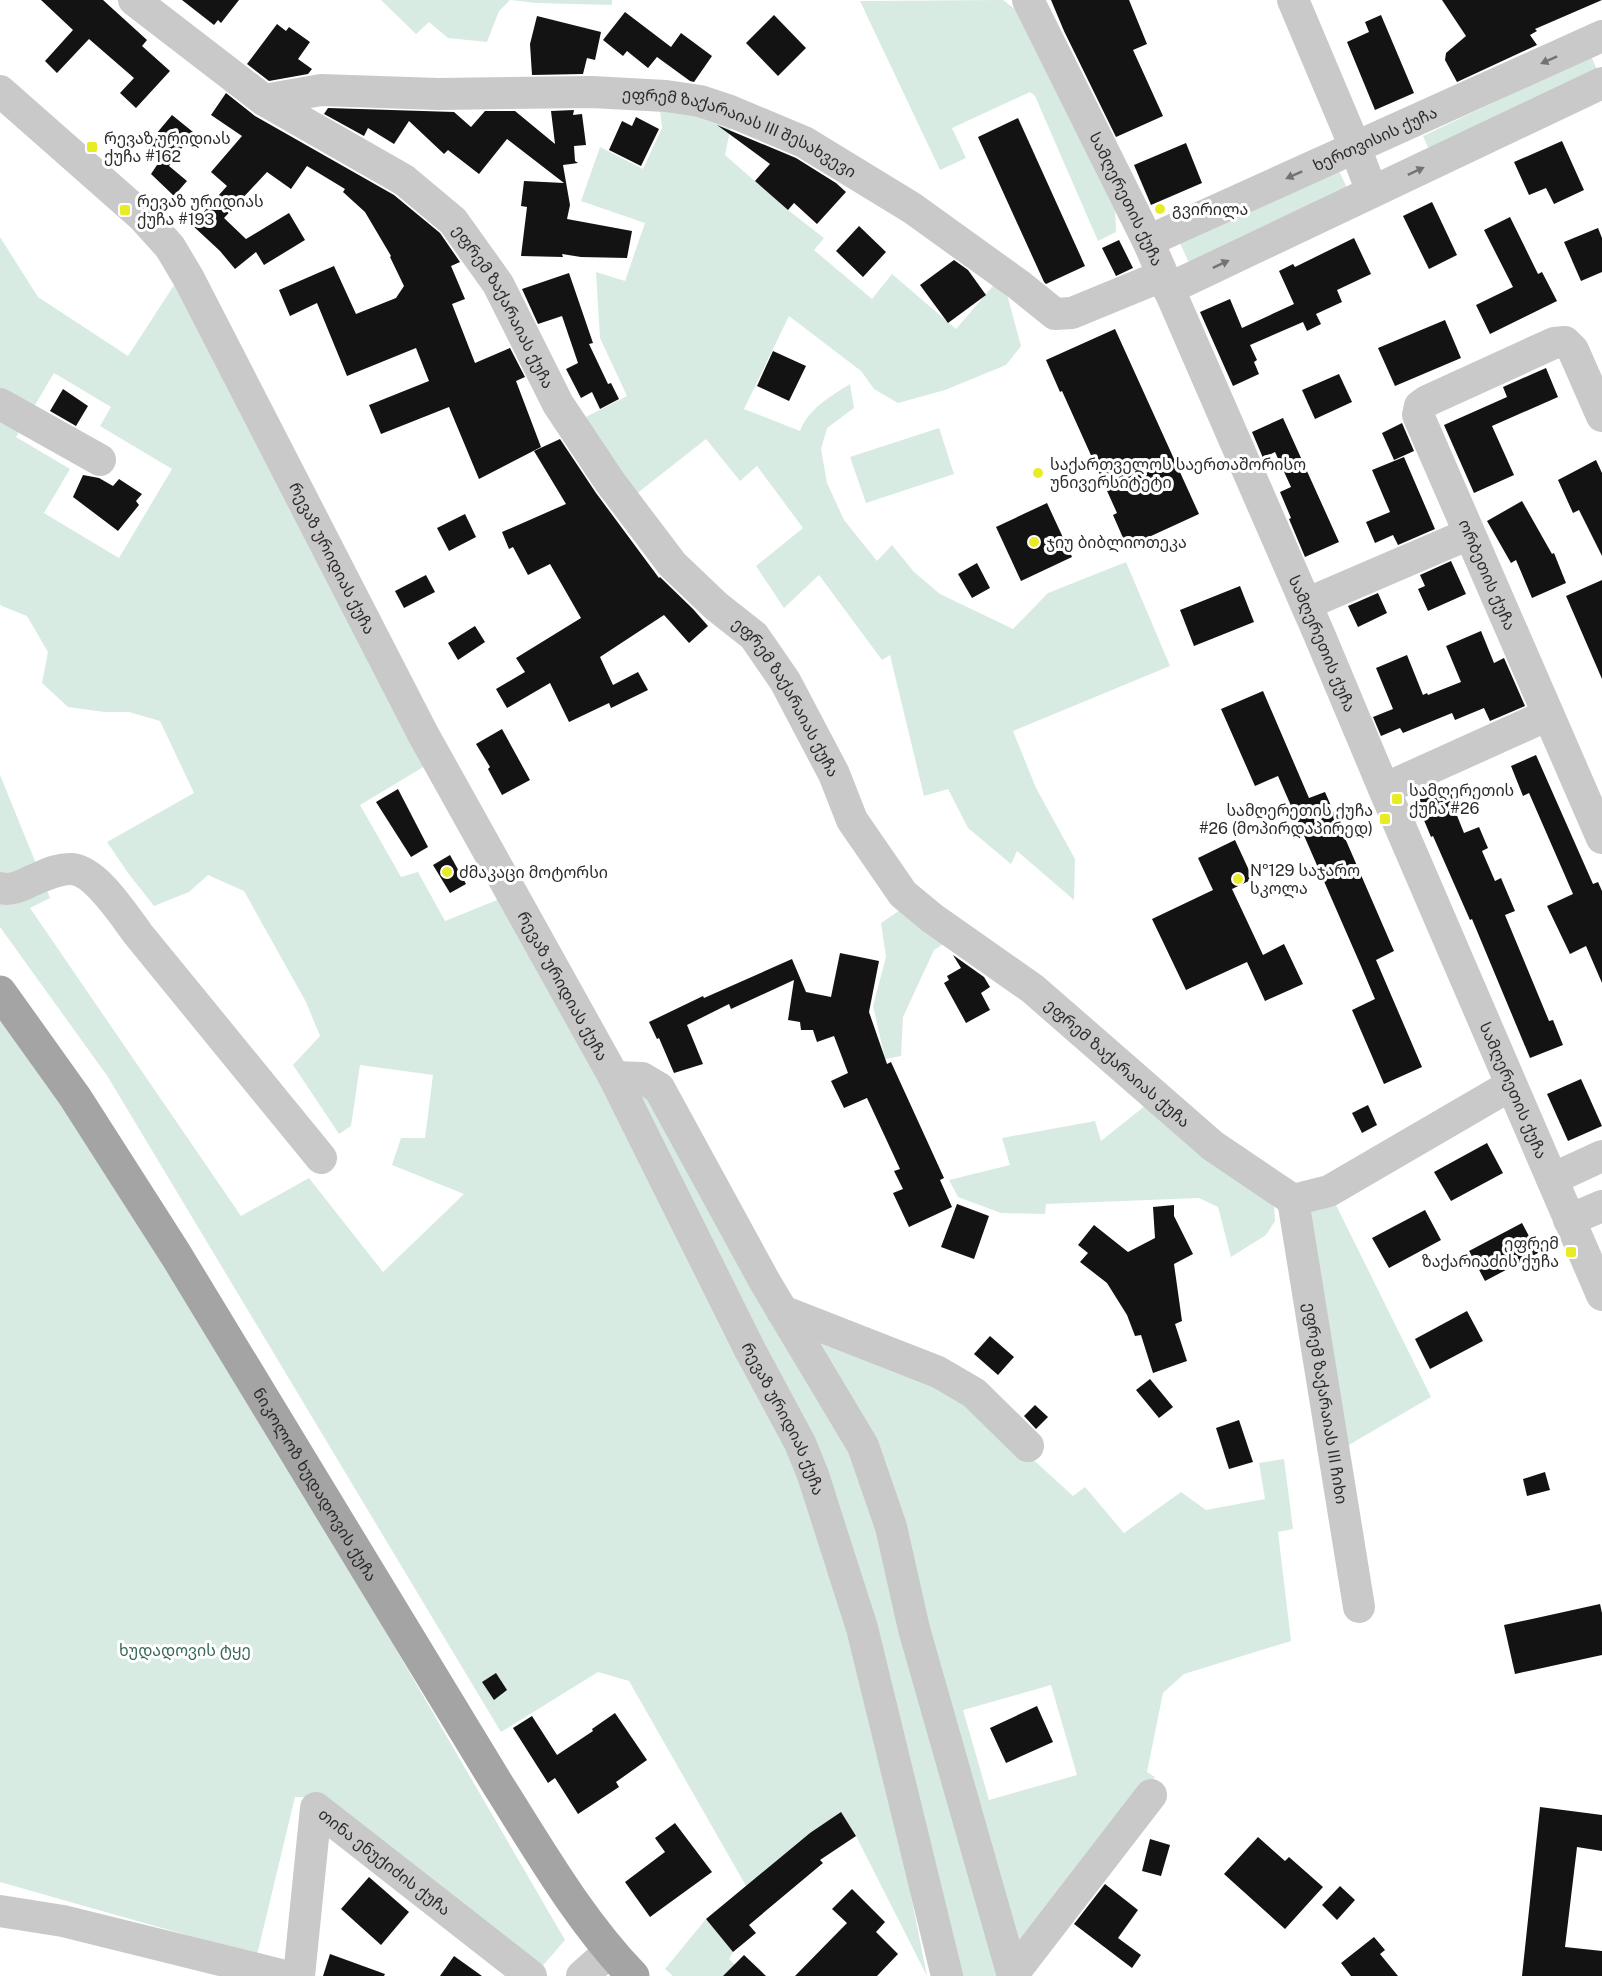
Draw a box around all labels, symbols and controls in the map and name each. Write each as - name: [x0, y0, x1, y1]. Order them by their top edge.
- one-way arrow: [1540, 55, 1557, 64]
- street label: ეფრემ ზაქარაიას III შესახვევი: [622, 85, 860, 182]
- street label: ხერთვისის ქუჩა: [1310, 103, 1440, 175]
- place label: რევაზ ურიდიას ქუჩა #162: [104, 129, 231, 166]
- street label: სამღერეთის ქუჩა: [1085, 129, 1167, 269]
- marker: რევაზ ურიდიას ქუჩა #162: [85, 140, 99, 154]
- one-way arrow: [1407, 167, 1424, 176]
- one-way arrow: [1286, 170, 1303, 179]
- place label: რევაზ ურიდიას ქუჩა #193: [137, 192, 264, 229]
- place label: გვირილა: [1172, 200, 1248, 220]
- marker: გვირილა: [1153, 202, 1167, 216]
- marker: რევაზ ურიდიას ქუჩა #193: [118, 203, 132, 217]
- street label: ეფრემ ზაქარაიას ქუჩა: [449, 221, 558, 392]
- one-way arrow: [1212, 259, 1229, 268]
- place label: საქართველოს საერთაშორისო უნივერსიტეტი: [1050, 455, 1306, 492]
- marker: საქართველოს საერთაშორისო უნივერსიტეტი: [1031, 466, 1045, 480]
- street label: რევაზ ურიდიას ქუჩა: [285, 479, 379, 637]
- street label: ორბეთის ქუჩა: [1455, 517, 1519, 633]
- place label: ჯიუ ბიბლიოთეკა: [1046, 533, 1187, 553]
- marker: ჯიუ ბიბლიოთეკა: [1027, 535, 1041, 549]
- street label: სამღერეთის ქუჩა: [1285, 572, 1360, 715]
- street label: ეფრემ ზაქარაიას ქუჩა: [729, 614, 843, 780]
- place label: სამღერეთის ქუჩა #26: [1409, 781, 1514, 818]
- marker: სამღერეთის ქუჩა #26: [1390, 792, 1404, 806]
- place label: სამღერეთის ქუჩა #26 (მოპირდაპირედ): [1199, 801, 1373, 839]
- marker: სამღერეთის ქუჩა #26 (მოპირდაპირედ): [1378, 812, 1392, 826]
- place label: №129 საჯარო სკოლა: [1250, 861, 1360, 899]
- place label: ძმაკაცი მოტორსი: [459, 863, 608, 882]
- marker: ძმაკაცი მოტორსი: [440, 865, 454, 879]
- marker: №129 საჯარო სკოლა: [1231, 872, 1245, 886]
- street label: რევაზ ურიდიას ქუჩა: [514, 908, 612, 1064]
- street label: ეფრემ ზაქარაიას ქუჩა: [1041, 995, 1194, 1132]
- street label: სამღერეთის ქუჩა: [1476, 1019, 1551, 1162]
- place label: ეფრემ ზაქარიაძის ქუჩა: [1422, 1234, 1559, 1271]
- marker: ეფრემ ზაქარიაძის ქუჩა: [1564, 1245, 1578, 1259]
- street label: ეფრემ ზაქარაიას III ჩიხი: [1300, 1301, 1351, 1505]
- street label: რევაზ ურიდიას ქუჩა: [738, 1339, 828, 1498]
- street label: ნიკოლოზ ხუდადოვის ქუჩა: [249, 1384, 381, 1585]
- park label: ხუდადოვის ტყე: [119, 1641, 251, 1661]
- street label: თინა ენუქიძის ქუჩა: [314, 1805, 454, 1920]

